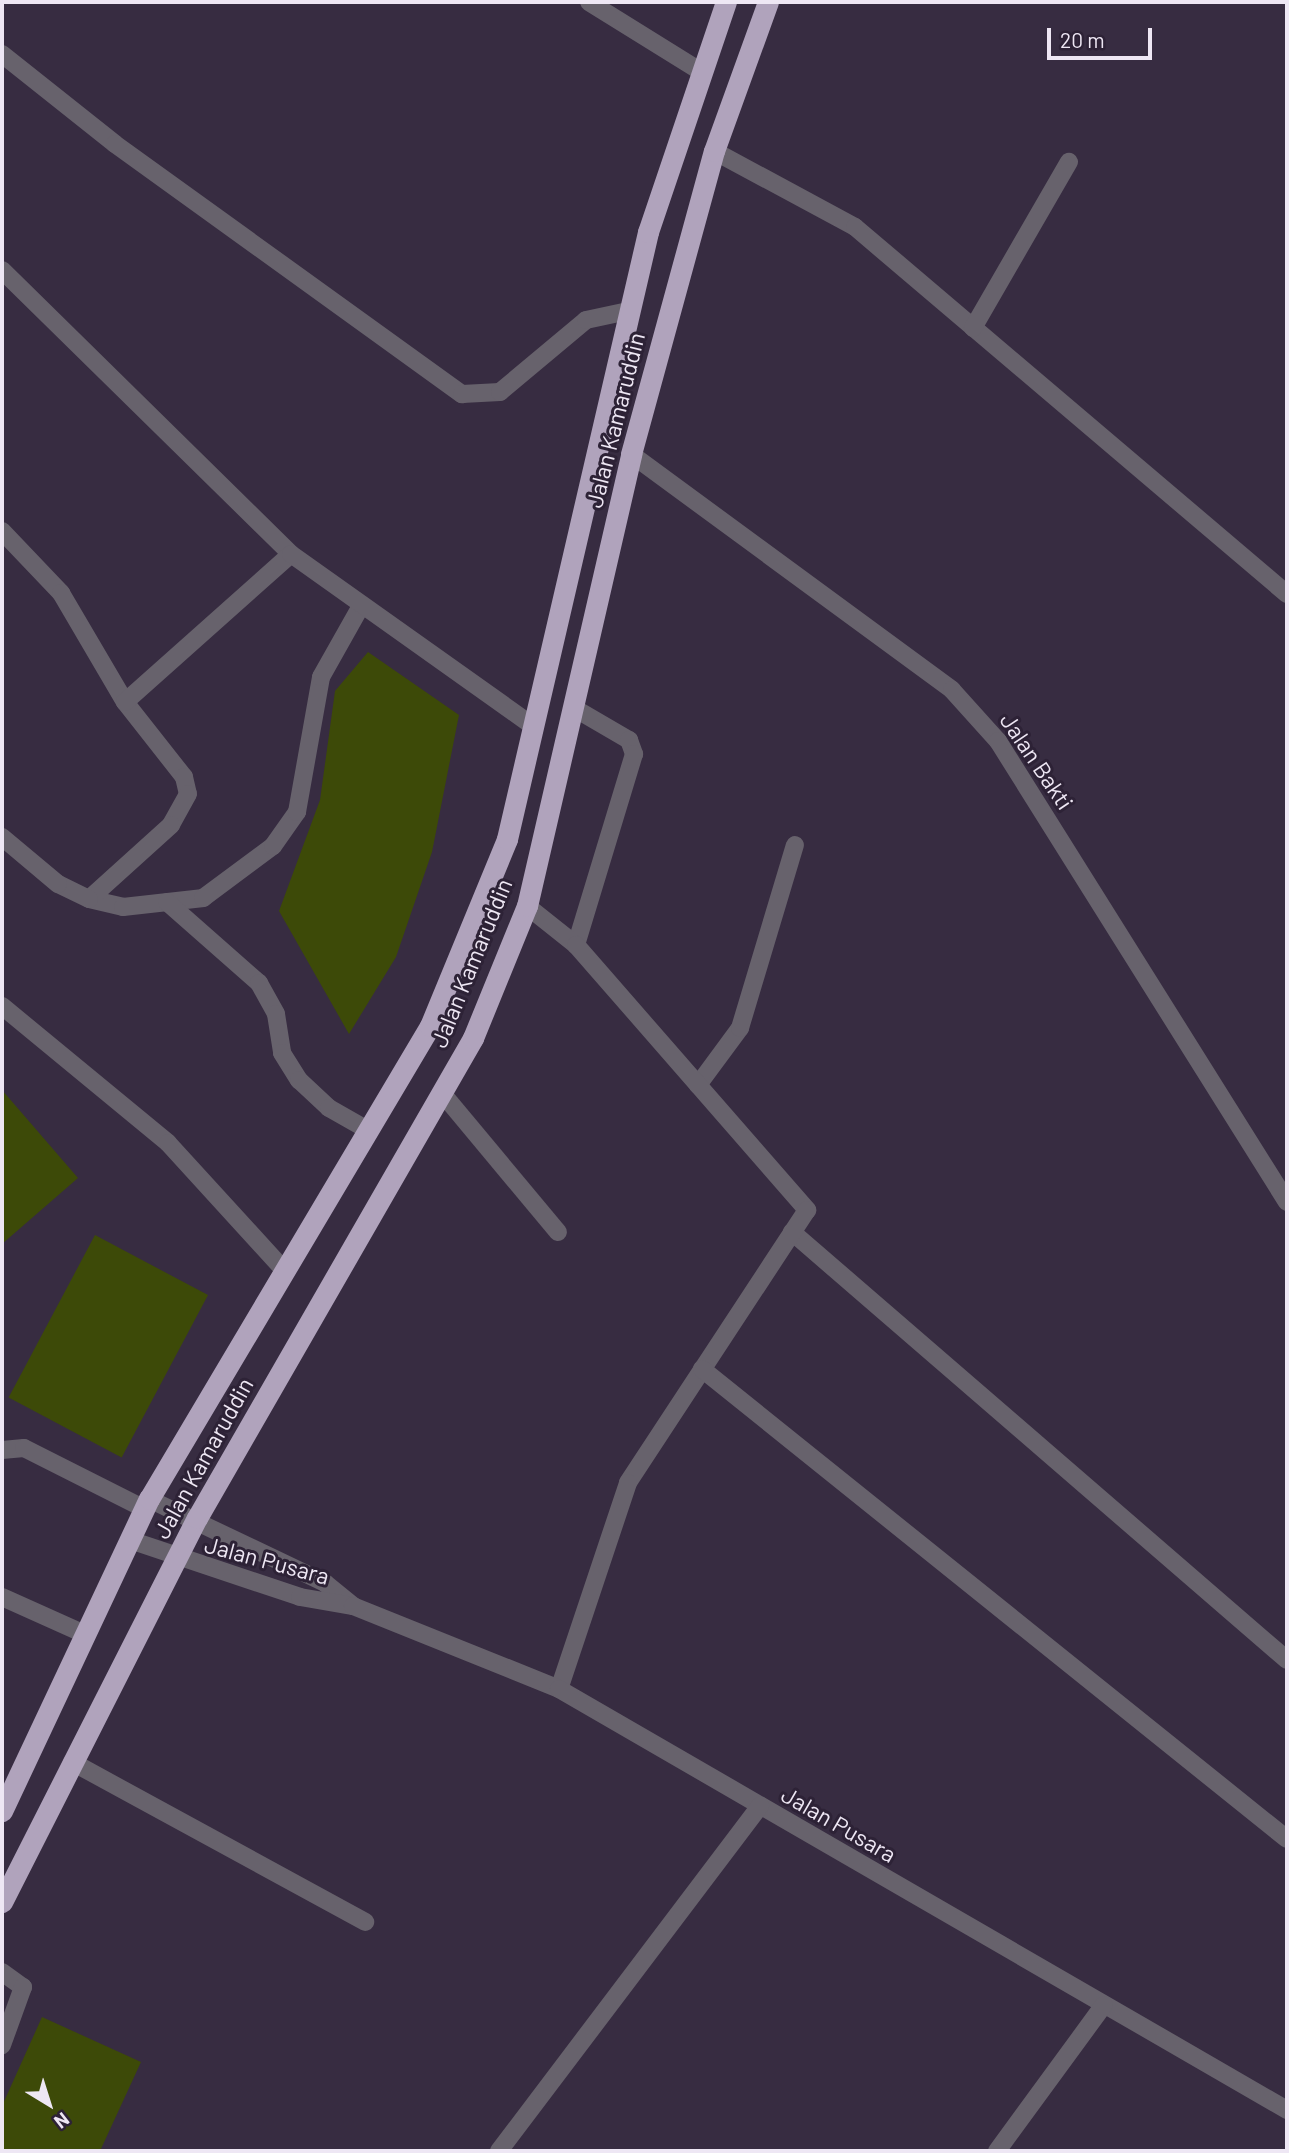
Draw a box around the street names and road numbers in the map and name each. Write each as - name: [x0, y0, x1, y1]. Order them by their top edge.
- street label: Jalan Kamaruddin: [580, 329, 650, 511]
- street label: Jalan Bakti: [995, 707, 1079, 815]
- street label: Jalan Kamaruddin: [425, 875, 517, 1051]
- street label: Jalan Kamaruddin: [147, 1373, 259, 1543]
- street label: Jalan Pusara: [202, 1530, 332, 1590]
- street label: Jalan Pusara: [777, 1780, 901, 1868]

